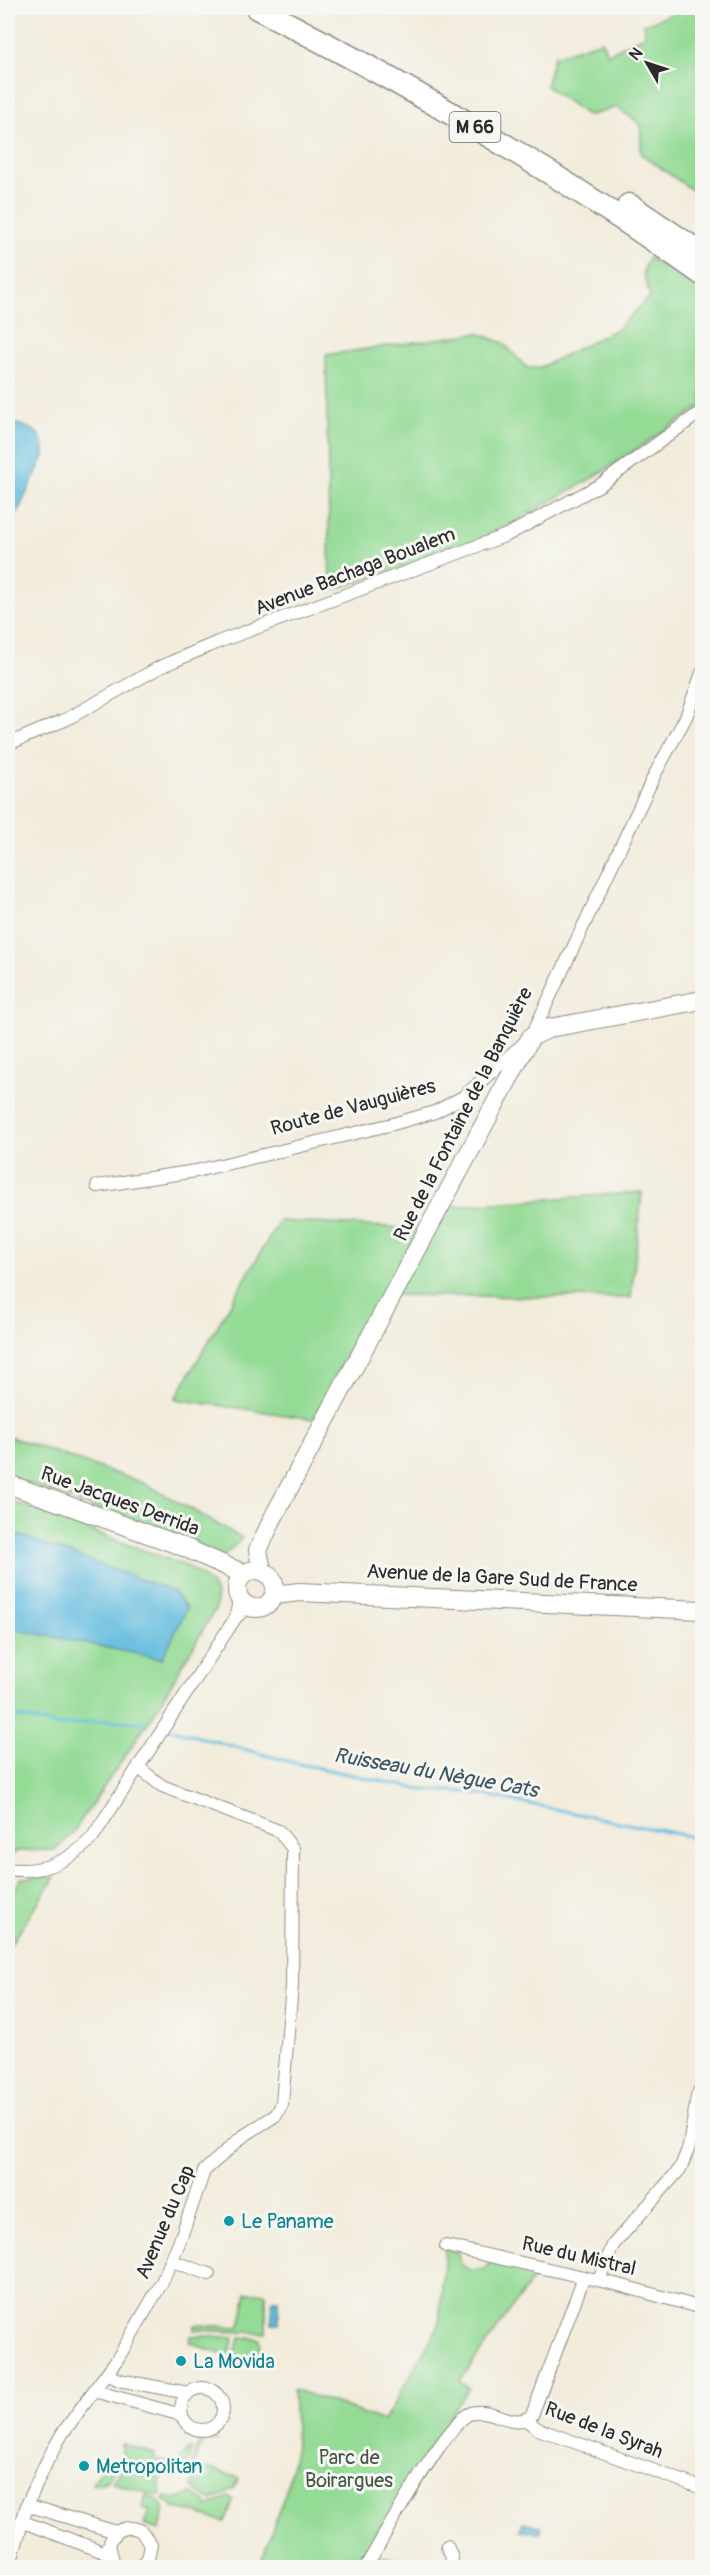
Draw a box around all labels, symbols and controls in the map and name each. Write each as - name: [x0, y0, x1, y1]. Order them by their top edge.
- north arrow: [617, 33, 677, 93]
- text: N: [625, 44, 647, 65]
- road number: M 66: [450, 112, 500, 142]
- street label: Avenue Bachaga Boualem: [251, 521, 459, 621]
- street label: Rue de la Fontaine de la Banquière: [388, 983, 538, 1245]
- street label: Route de Vauguières: [268, 1073, 438, 1141]
- street label: Rue Jacques Derrida: [37, 1461, 203, 1541]
- street label: Avenue de la Gare Sud de France: [366, 1558, 638, 1598]
- water label: Ruisseau du Nègue Cats: [332, 1742, 543, 1805]
- street label: Avenue du Cap: [130, 2161, 200, 2283]
- place label: Le Paname: [241, 2209, 334, 2234]
- marker: Le Paname: [222, 2214, 236, 2228]
- street label: Rue du Mistral: [520, 2231, 638, 2281]
- place label: La Movida: [193, 2349, 275, 2374]
- marker: La Movida: [174, 2354, 188, 2368]
- street label: Rue de la Syrah: [541, 2396, 667, 2464]
- park label: Parc de Boirargues: [305, 2445, 393, 2493]
- place label: Metropolitan: [96, 2454, 203, 2479]
- marker: Metropolitan: [77, 2459, 91, 2473]

